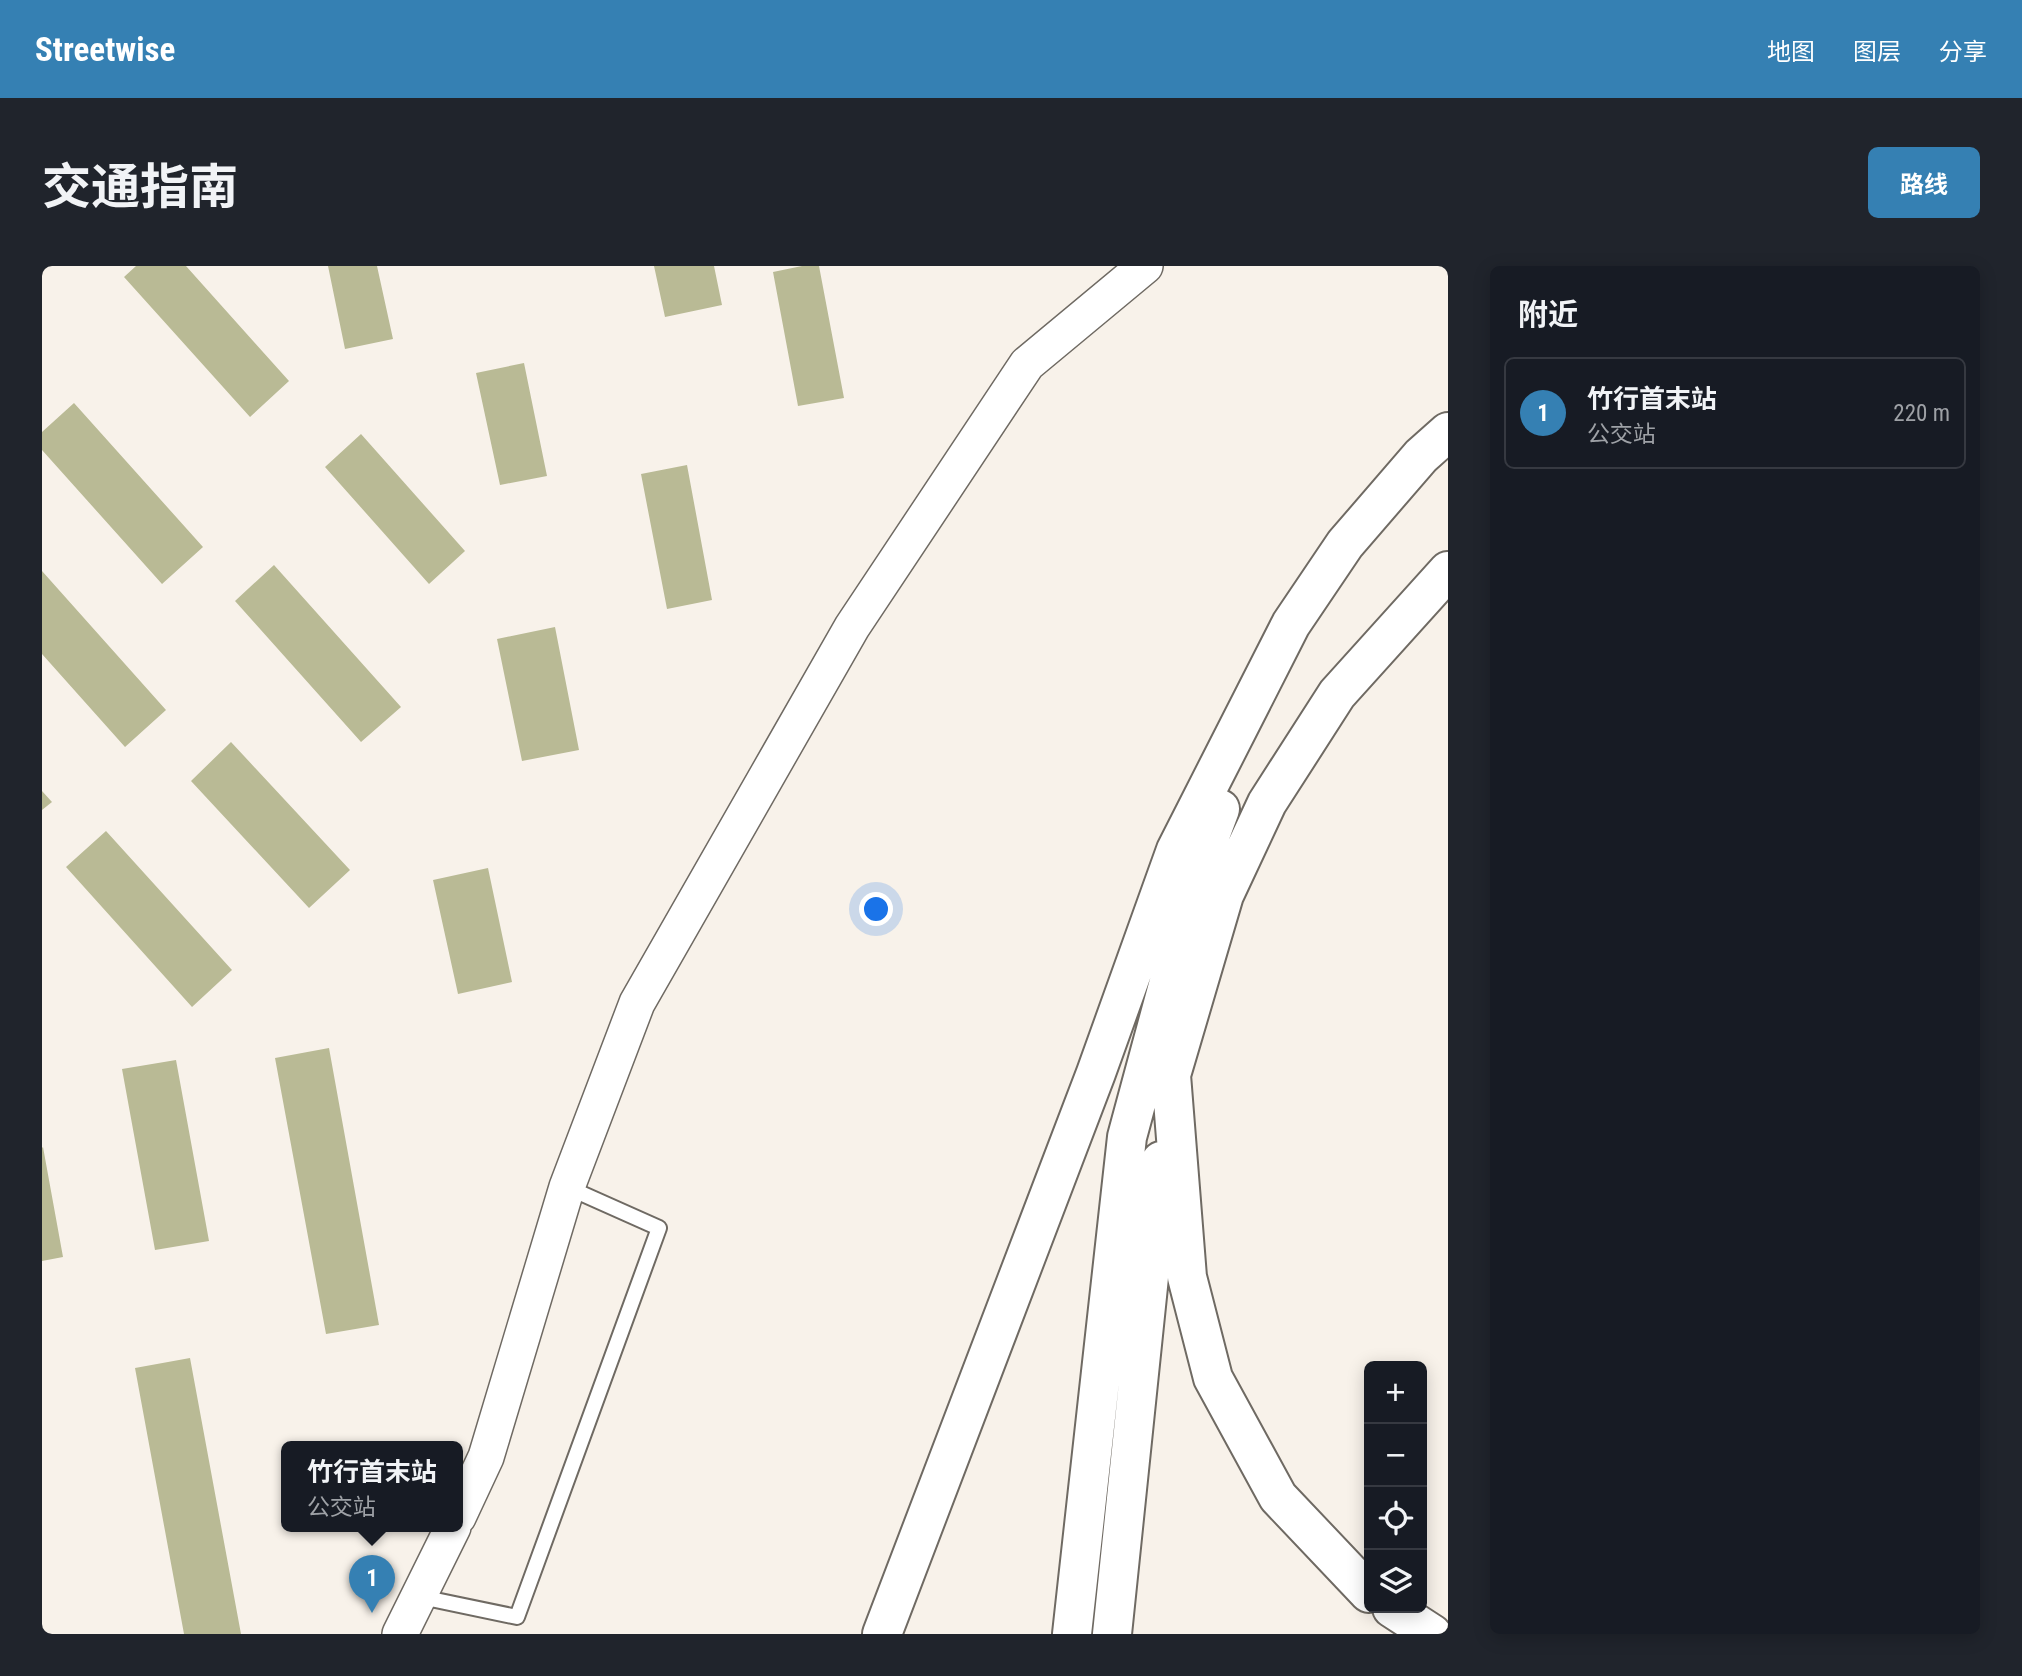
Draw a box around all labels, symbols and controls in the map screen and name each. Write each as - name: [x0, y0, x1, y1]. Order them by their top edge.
- text: Streetwise: [35, 30, 175, 69]
- text: 地图: [1767, 38, 1815, 66]
- text: 图层: [1853, 38, 1901, 66]
- text: 分享: [1939, 38, 1987, 66]
- button: 路线: [1868, 147, 1980, 218]
- text: 交通指南: [42, 159, 238, 216]
- text: 附近: [1518, 297, 1578, 332]
- text: 竹行首末站: [1587, 384, 1717, 414]
- text: 1: [1537, 400, 1549, 427]
- text: 220 m: [1893, 400, 1950, 427]
- text: 公交站: [1587, 421, 1656, 448]
- your location: [859, 892, 893, 926]
- map controls: [1364, 1361, 1427, 1613]
- button: +: [1364, 1361, 1427, 1424]
- button: −: [1364, 1424, 1427, 1487]
- popup: [281, 1441, 463, 1532]
- text: 竹行首末站: [307, 1457, 437, 1487]
- button: locate: [1364, 1487, 1427, 1550]
- text: 公交站: [307, 1494, 376, 1521]
- button: layers: [1364, 1550, 1427, 1613]
- pin: 1: [349, 1555, 395, 1613]

